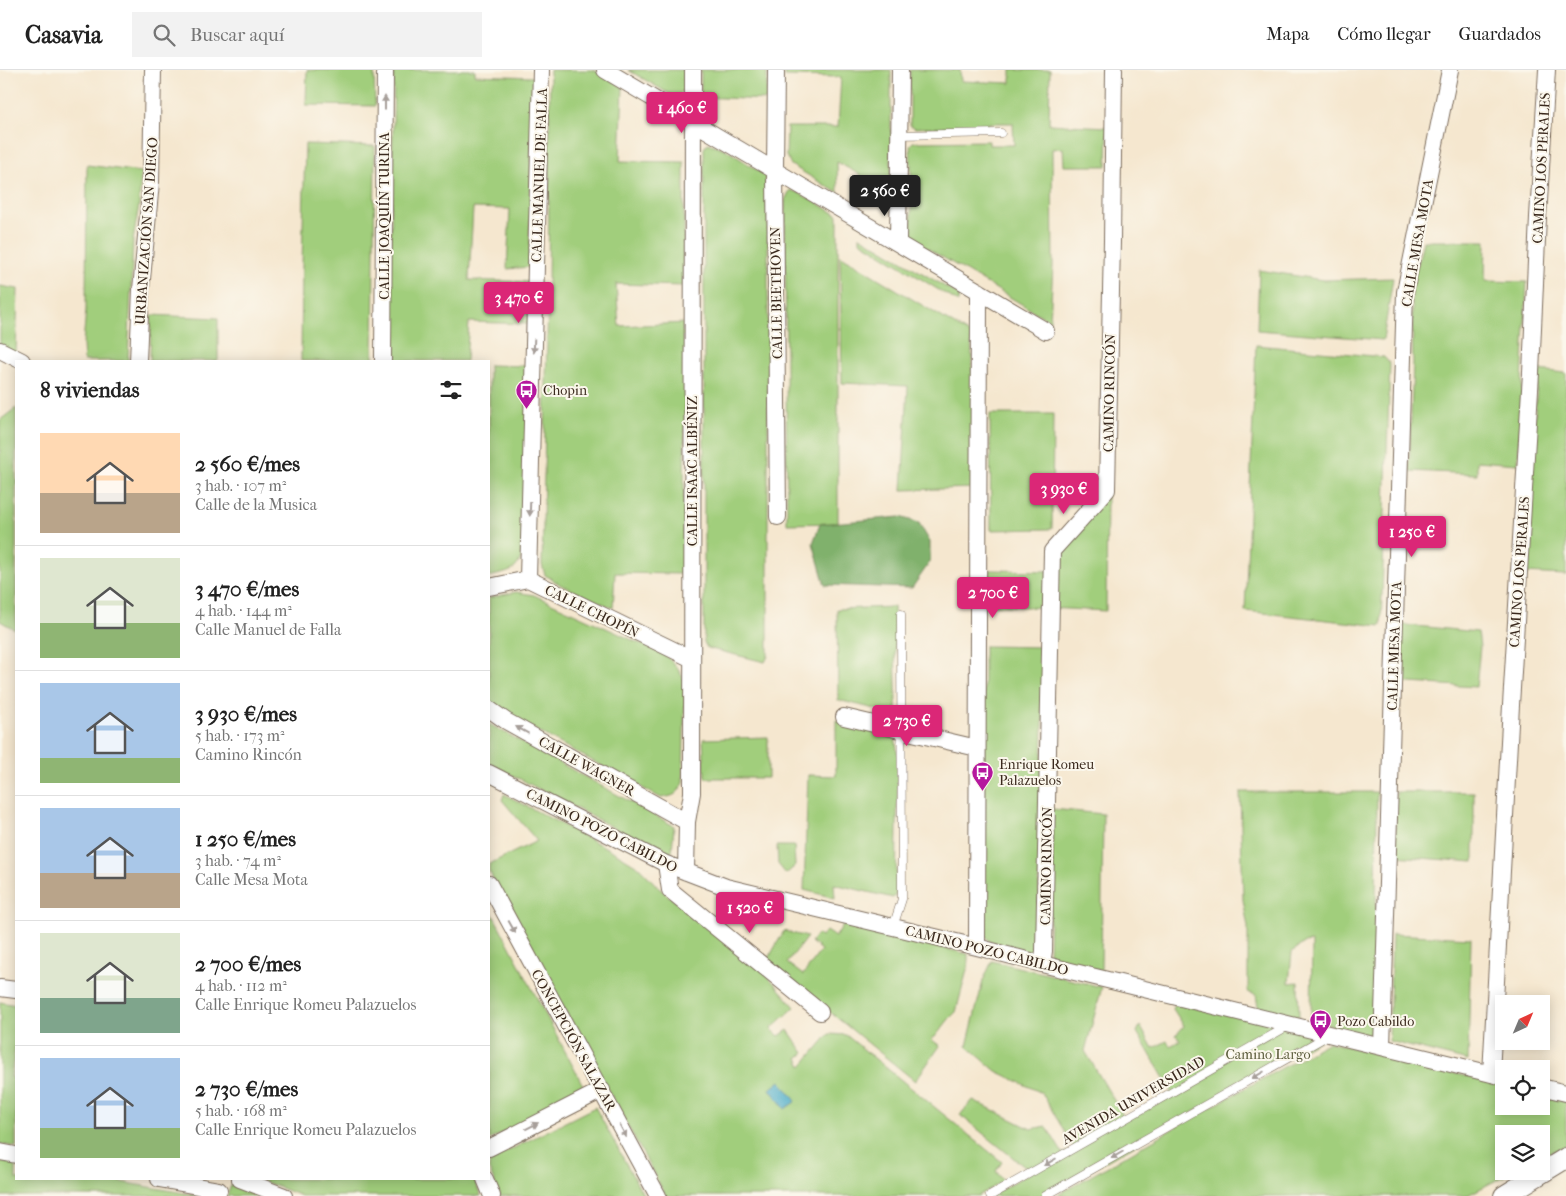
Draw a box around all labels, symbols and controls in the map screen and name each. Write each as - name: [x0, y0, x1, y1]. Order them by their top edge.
- search box: [132, 12, 482, 57]
- text: Casavia: [25, 21, 102, 49]
- icon: search: [150, 21, 178, 49]
- text: Buscar aquí: [190, 24, 284, 46]
- text: Mapa: [1266, 24, 1309, 45]
- text: Cómo llegar: [1337, 24, 1431, 45]
- text: Guardados: [1459, 24, 1541, 45]
- street label: CALLE MANUEL DE FALLA: [528, 86, 551, 263]
- pin: 1 460 €: [636, 92, 728, 134]
- street label: CAMINO LOS PERALES: [1529, 92, 1554, 244]
- one-way arrow: [381, 94, 389, 110]
- text: 1 460 €: [657, 98, 707, 117]
- street label: CALLE JOAQUÍN TURINA: [375, 131, 393, 300]
- street label: URBANIZACIÓN SAN DIEGO: [130, 136, 162, 326]
- pin: 2 560 €: [839, 174, 931, 217]
- street label: CALLE MESA MOTA: [1398, 177, 1437, 308]
- text: 2 560 €: [861, 181, 910, 200]
- street label: CALLE BEETHOVEN: [767, 226, 786, 359]
- pin: 3 470 €: [473, 282, 565, 324]
- text: 3 470 €: [495, 288, 543, 307]
- street label: CAMINO RINCÓN: [1099, 333, 1119, 452]
- one-way arrow: [530, 338, 538, 354]
- icon: filters: [437, 376, 465, 404]
- text: 8 viviendas: [40, 378, 139, 402]
- bus stop icon: Chopin: [515, 378, 539, 409]
- place label: Chopin: [543, 382, 587, 399]
- street label: CALLE ISAAC ALBÉNIZ: [683, 395, 701, 546]
- text: 2 560 €/mes: [195, 452, 300, 476]
- icon: home: [80, 453, 140, 513]
- pin: 3 930 €: [1018, 472, 1110, 515]
- text: 3 hab. · 107 m²: [195, 476, 286, 495]
- text: 3 930 €: [1041, 479, 1087, 498]
- text: Calle de la Musica: [195, 495, 317, 514]
- street label: CAMINO LOS PERALES: [1506, 496, 1533, 648]
- one-way arrow: [525, 501, 533, 517]
- pin: 1 250 €: [1366, 516, 1458, 558]
- text: 1 250 €: [1389, 522, 1435, 541]
- pin: 2 700 €: [947, 576, 1039, 619]
- text: 3 470 €/mes: [195, 577, 299, 601]
- icon: home: [80, 578, 140, 638]
- street label: CALLE CHOPÍN: [542, 580, 642, 642]
- street label: CALLE MESA MOTA: [1384, 580, 1405, 711]
- text: 2 700 €: [968, 583, 1018, 602]
- text: 4 hab. · 144 m²: [195, 601, 292, 620]
- text: Calle Manuel de Falla: [195, 620, 341, 639]
- text: 3 930 €/mes: [195, 702, 297, 726]
- icon: home: [80, 703, 140, 763]
- pin: 2 730 €: [861, 704, 953, 747]
- text: 2 730 €: [883, 711, 931, 730]
- text: 5 hab. · 173 m²: [195, 726, 285, 745]
- one-way arrow: [516, 726, 529, 735]
- street label: CALLE WAGNER: [536, 733, 639, 800]
- text: Camino Rincón: [195, 745, 302, 764]
- place label: Enrique Romeu Palazuelos: [999, 756, 1094, 789]
- bus stop icon: Enrique Romeu Palazuelos: [971, 760, 995, 791]
- street label: CAMINO POZO CABILDO: [523, 785, 680, 876]
- street label: CAMINO RINCÓN: [1036, 806, 1056, 925]
- text: 1 250 €/mes: [195, 827, 296, 851]
- icon: home: [80, 828, 140, 888]
- text: 3 hab. · 74 m²: [195, 851, 281, 870]
- text: Calle Mesa Mota: [195, 870, 308, 889]
- pin: 1 520 €: [704, 892, 796, 934]
- text: 1 520 €: [727, 898, 773, 917]
- one-way arrow: [508, 919, 516, 934]
- street label: CAMINO POZO CABILDO: [904, 922, 1070, 979]
- text: 2 700 €/mes: [195, 952, 301, 976]
- icon: home: [80, 953, 140, 1013]
- street label: CONCEPCIÓN SALAZAR: [528, 966, 621, 1115]
- text: 4 hab. · 112 m²: [195, 976, 287, 995]
- text: Calle Enrique Romeu Palazuelos: [195, 995, 416, 1014]
- north arrow: [1495, 995, 1550, 1050]
- map controls: [1495, 995, 1550, 1180]
- bus stop icon: Pozo Cabildo: [1309, 1009, 1333, 1040]
- place label: Pozo Cabildo: [1337, 1013, 1414, 1030]
- park label: Camino Largo: [1225, 1046, 1311, 1063]
- street label: AVENIDA UNIVERSIDAD: [1058, 1052, 1208, 1149]
- button: locate: [1495, 1060, 1550, 1115]
- one-way arrow: [1252, 1071, 1265, 1080]
- text: 2 730 €/mes: [195, 1077, 298, 1101]
- icon: home: [80, 1078, 140, 1138]
- text: 5 hab. · 168 m²: [195, 1101, 287, 1120]
- text: Calle Enrique Romeu Palazuelos: [195, 1120, 416, 1139]
- one-way arrow: [525, 1122, 539, 1130]
- one-way arrow: [619, 1124, 628, 1137]
- button: layers: [1495, 1125, 1550, 1180]
- one-way arrow: [1110, 1151, 1124, 1160]
- one-way arrow: [1043, 1157, 1056, 1166]

